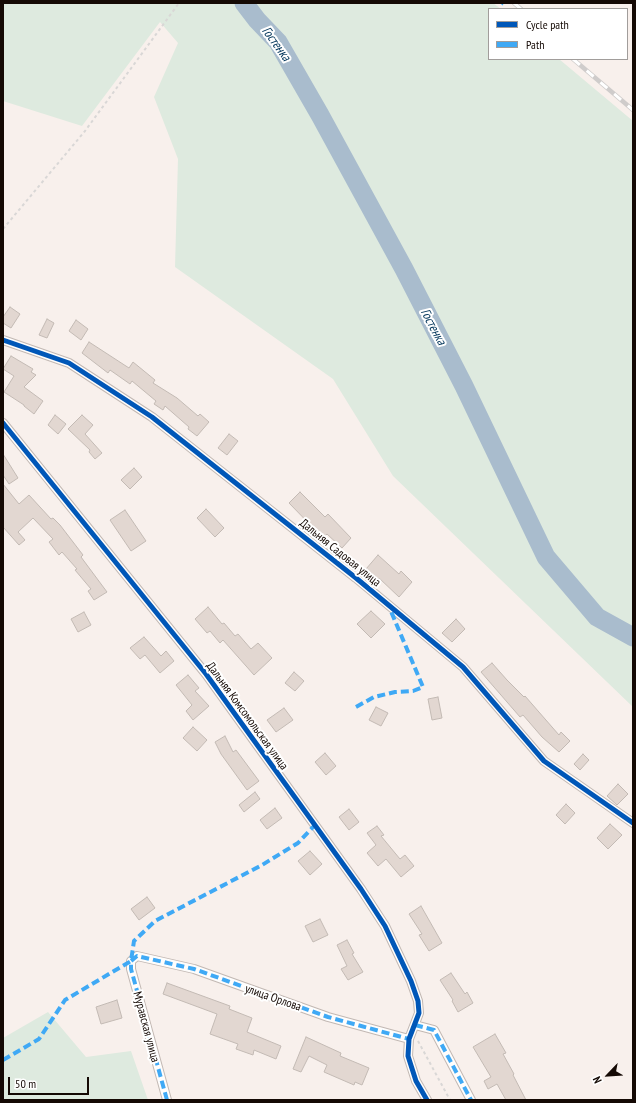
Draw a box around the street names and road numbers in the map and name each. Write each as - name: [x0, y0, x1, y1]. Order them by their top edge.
- street label: Дальняя Садовая улица: [297, 516, 383, 590]
- street label: Дальняя Комсомольская улица: [203, 659, 291, 773]
- street label: улица Орлова: [243, 982, 303, 1014]
- street label: Муравская улица: [130, 990, 162, 1064]

